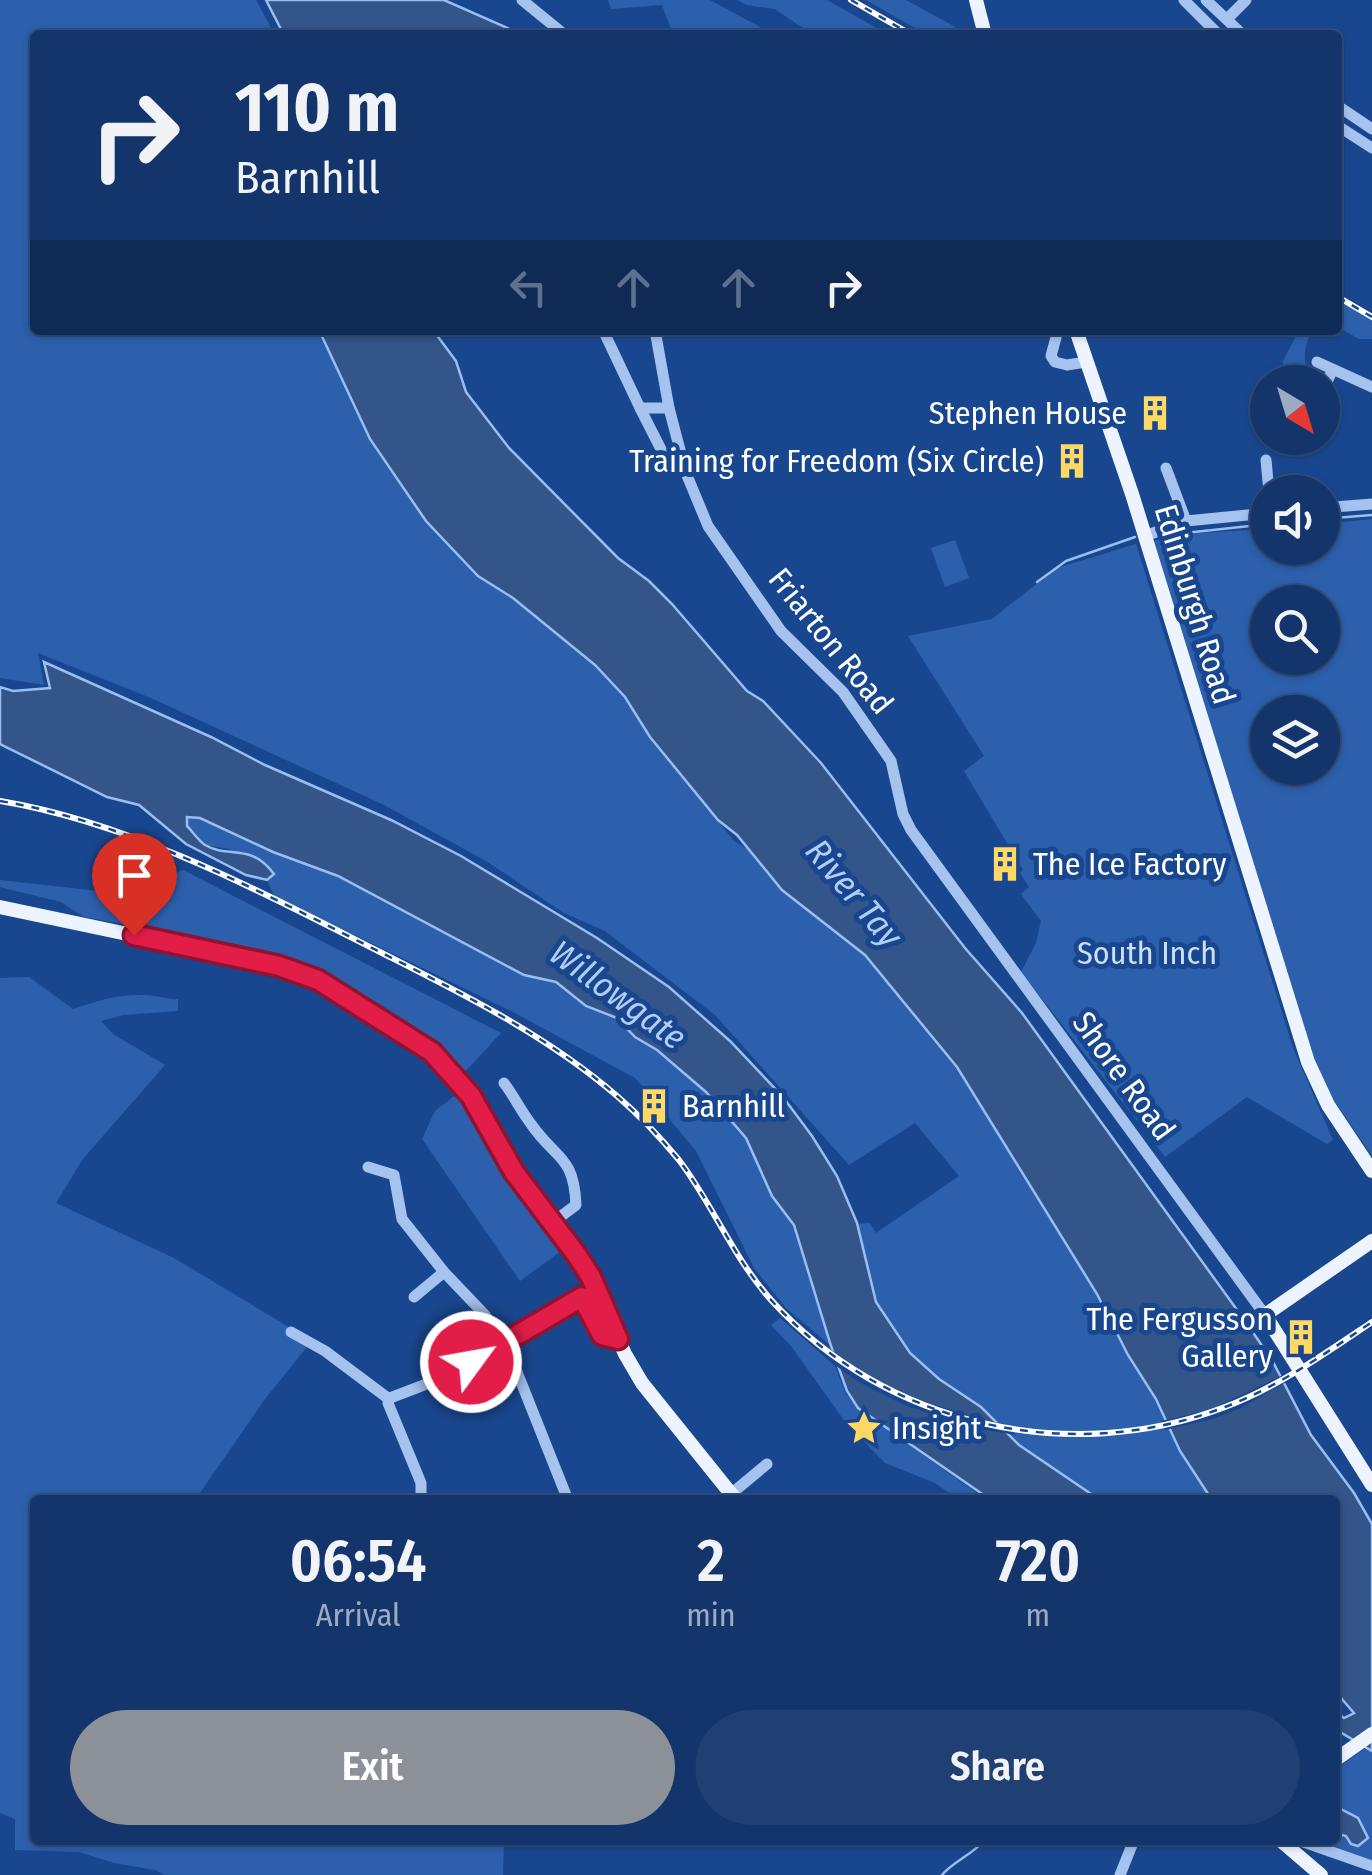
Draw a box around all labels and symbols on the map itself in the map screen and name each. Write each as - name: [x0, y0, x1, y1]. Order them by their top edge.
- north arrow: [1250, 365, 1340, 455]
- place label: Stephen House: [929, 394, 1127, 432]
- building icon: Stephen House: [1136, 394, 1174, 432]
- place label: Training for Freedom (Six Circle): [629, 442, 1044, 480]
- building icon: Training for Freedom (Six Circle): [1053, 442, 1091, 480]
- street label: Edinburgh Road: [1147, 500, 1243, 708]
- street label: Friarton Road: [761, 560, 901, 722]
- water label: River Tay: [797, 831, 912, 957]
- pin: [92, 833, 177, 936]
- building icon: The Ice Factory: [986, 845, 1024, 883]
- place label: The Ice Factory: [1033, 845, 1227, 883]
- water label: Willowgate: [542, 932, 694, 1058]
- park label: South Inch: [1077, 934, 1217, 972]
- street label: Shore Road: [1065, 1004, 1183, 1148]
- building icon: Barnhill: [635, 1087, 673, 1125]
- place label: Barnhill: [682, 1087, 785, 1125]
- place label: The Fergusson Gallery: [1086, 1300, 1274, 1375]
- position arrow: [419, 1310, 523, 1414]
- building icon: The Fergusson Gallery: [1282, 1318, 1320, 1356]
- place icon: Insight: [845, 1409, 883, 1447]
- place label: Insight: [892, 1409, 982, 1447]

